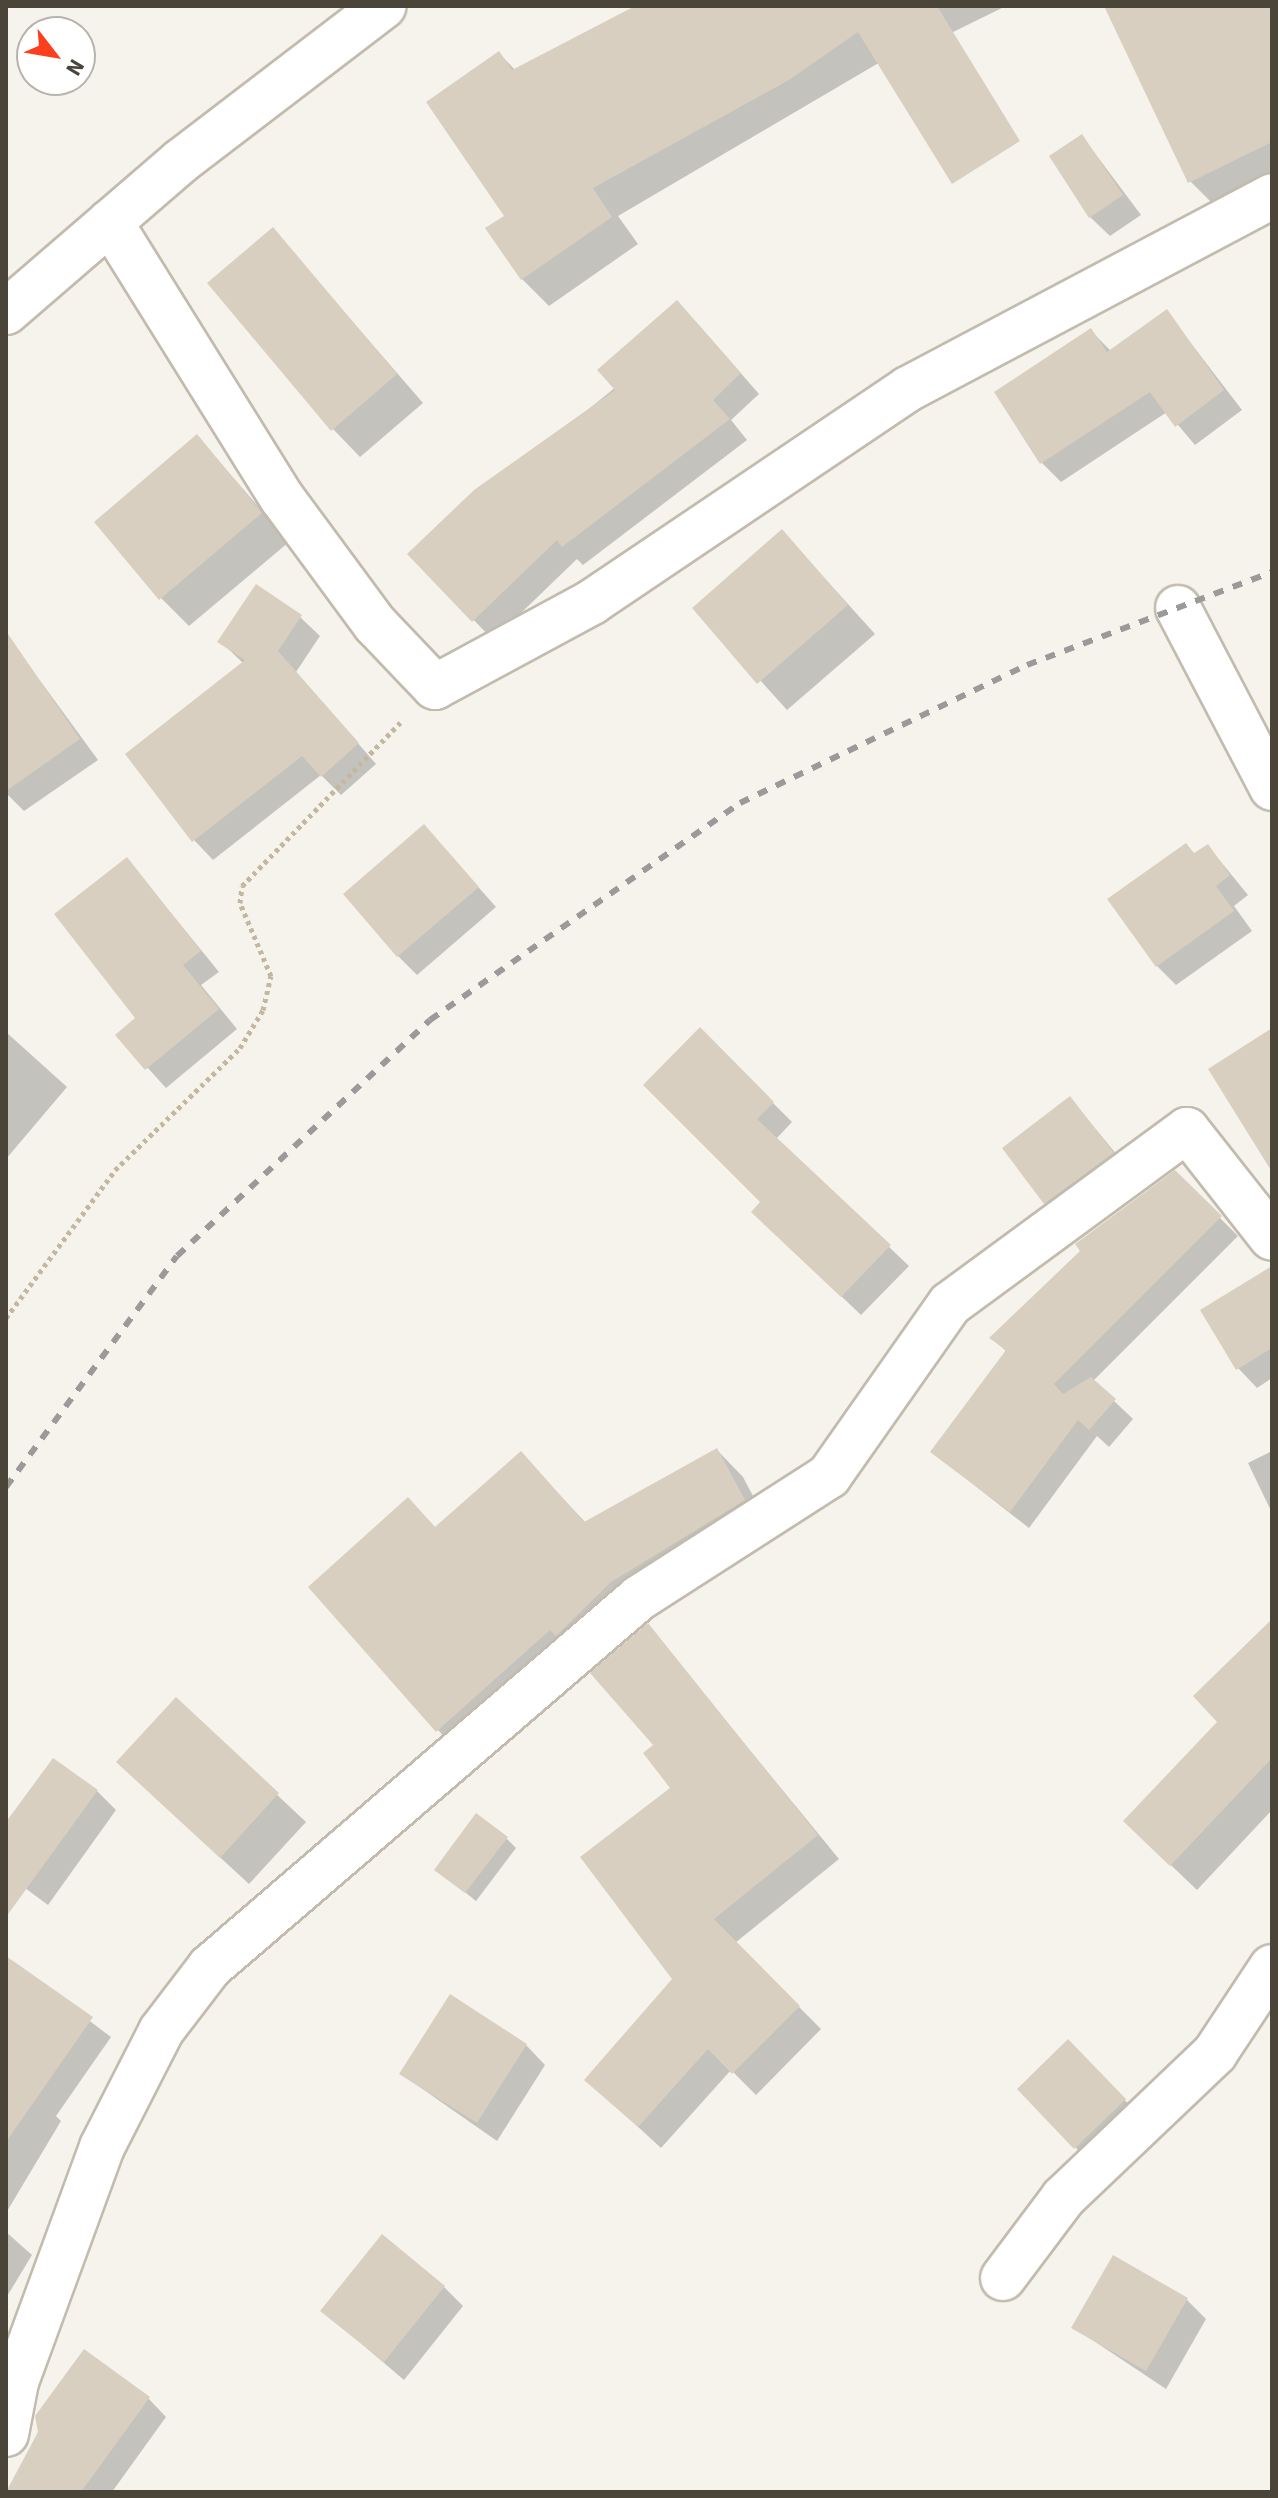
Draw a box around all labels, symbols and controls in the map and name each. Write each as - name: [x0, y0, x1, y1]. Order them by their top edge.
- north arrow: [16, 16, 96, 96]
- text: N: [57, 53, 92, 82]

